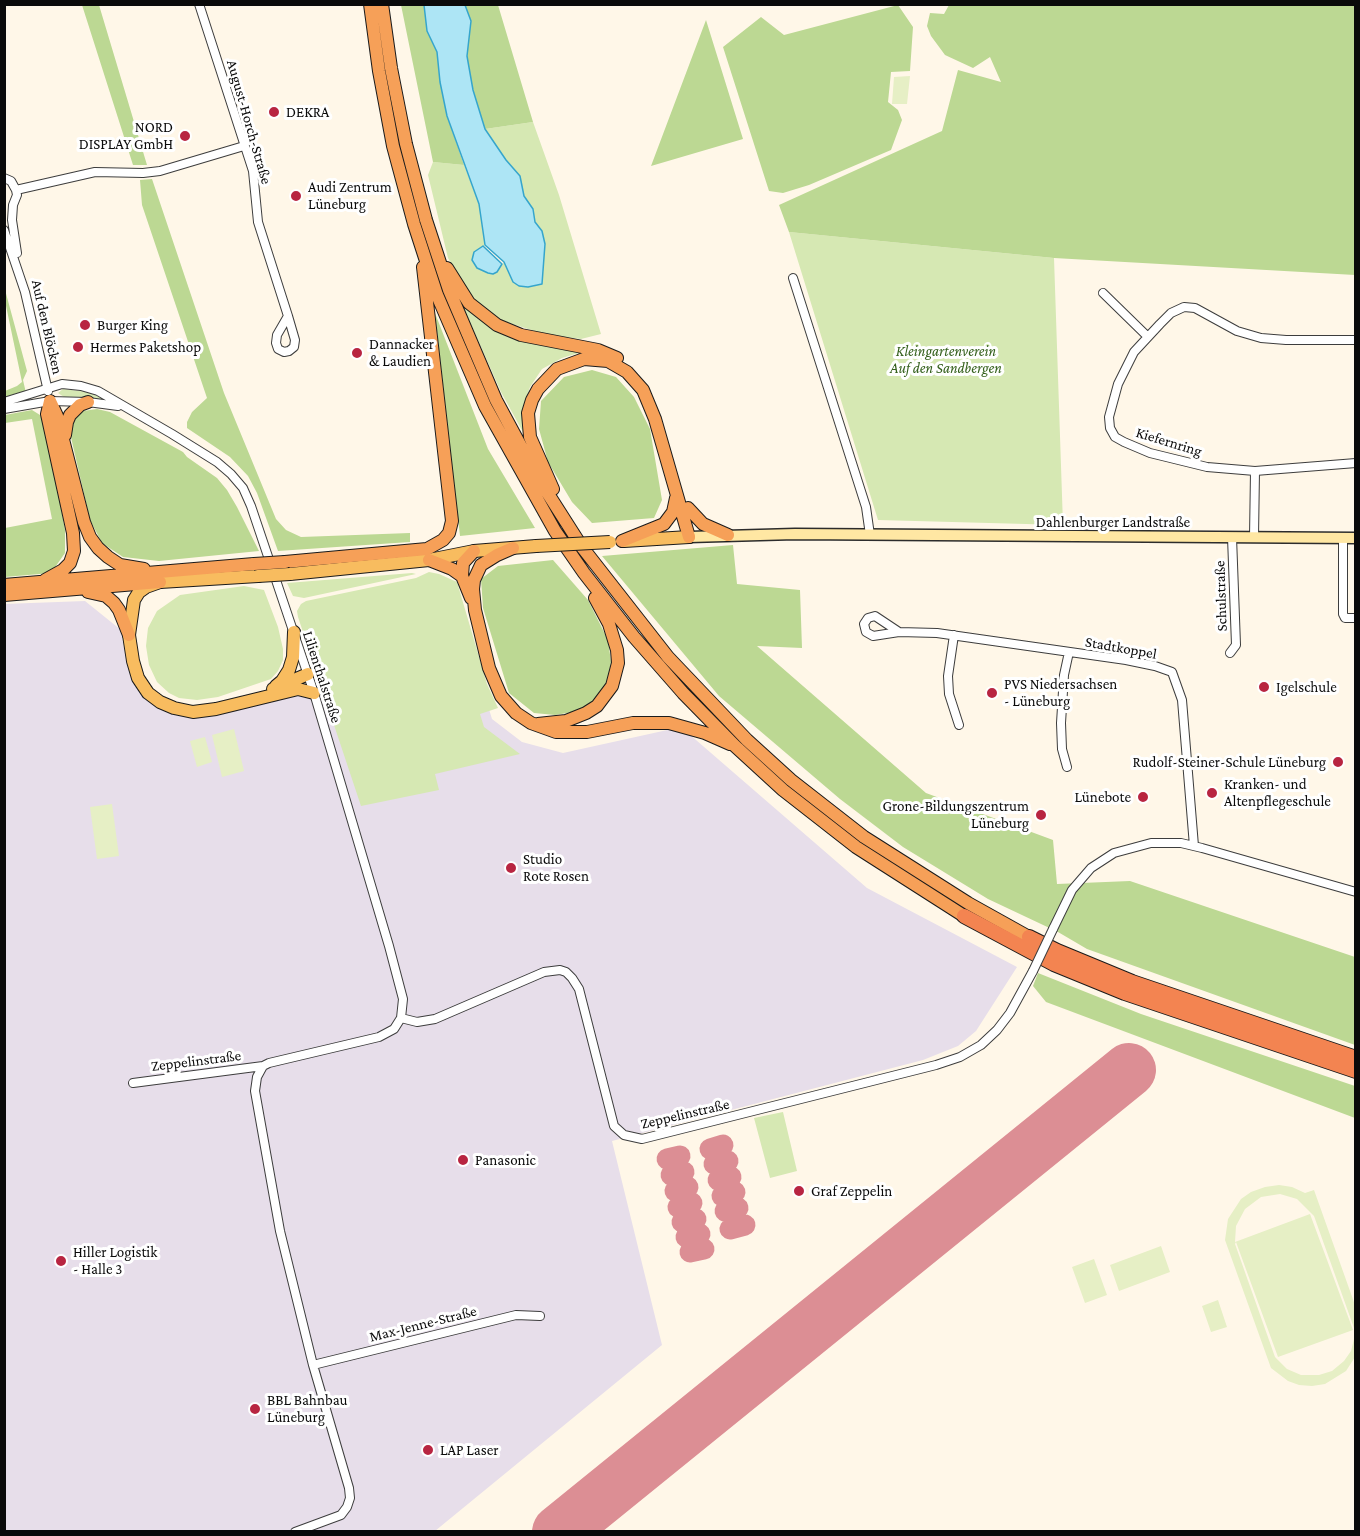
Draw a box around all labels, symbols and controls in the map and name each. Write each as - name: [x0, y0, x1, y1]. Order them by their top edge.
- street label: August-Horch-Straße: [223, 58, 275, 186]
- place label: DEKRA: [286, 103, 329, 121]
- marker: DEKRA: [267, 105, 281, 119]
- place label: NORD DISPLAY GmbH: [79, 118, 173, 153]
- marker: NORD DISPLAY GmbH: [178, 129, 192, 143]
- place label: Audi Zentrum Lüneburg: [308, 178, 392, 213]
- marker: Audi Zentrum Lüneburg: [289, 189, 303, 203]
- street label: Auf den Blöcken: [27, 278, 67, 376]
- place label: Burger King: [97, 316, 168, 334]
- marker: Burger King: [78, 318, 92, 332]
- place label: Dannacker & Laudien: [369, 335, 434, 370]
- place label: Hermes Paketshop: [90, 338, 201, 356]
- marker: Hermes Paketshop: [71, 340, 85, 354]
- park label: Kleingartenverein Auf den Sandbergen: [890, 342, 1002, 377]
- marker: Dannacker & Laudien: [350, 346, 364, 360]
- street label: Kiefernring: [1134, 423, 1204, 461]
- street label: Dahlenburger Landstraße: [1036, 513, 1190, 531]
- street label: Schulstraße: [1211, 560, 1231, 632]
- street label: Lilienthalstraße: [299, 629, 345, 725]
- street label: Stadtkoppel: [1084, 633, 1158, 663]
- place label: PVS Niedersachsen - Lüneburg: [1004, 675, 1117, 710]
- place label: Igelschule: [1276, 678, 1337, 696]
- marker: Igelschule: [1257, 680, 1271, 694]
- marker: PVS Niedersachsen - Lüneburg: [985, 686, 999, 700]
- place label: Rudolf-Steiner-Schule Lüneburg: [1132, 753, 1326, 771]
- marker: Rudolf-Steiner-Schule Lüneburg: [1331, 755, 1345, 769]
- place label: Kranken- und Altenpflegeschule: [1224, 775, 1331, 810]
- marker: Kranken- und Altenpflegeschule: [1205, 786, 1219, 800]
- place label: Lünebote: [1074, 788, 1131, 806]
- marker: Lünebote: [1136, 790, 1150, 804]
- place label: Grone-Bildungszentrum Lüneburg: [882, 797, 1029, 832]
- marker: Grone-Bildungszentrum Lüneburg: [1034, 808, 1048, 822]
- place label: Studio Rote Rosen: [523, 850, 589, 885]
- marker: Studio Rote Rosen: [504, 861, 518, 875]
- street label: Zeppelinstraße: [150, 1047, 242, 1075]
- street label: Zeppelinstraße: [639, 1095, 731, 1133]
- place label: Panasonic: [475, 1151, 536, 1169]
- marker: Panasonic: [456, 1153, 470, 1167]
- place label: Graf Zeppelin: [811, 1182, 892, 1200]
- marker: Graf Zeppelin: [792, 1184, 806, 1198]
- place label: Hiller Logistik - Halle 3: [73, 1243, 157, 1278]
- marker: Hiller Logistik - Halle 3: [54, 1254, 68, 1268]
- street label: Max-Jenne-Straße: [367, 1302, 479, 1346]
- place label: BBL Bahnbau Lüneburg: [267, 1391, 348, 1426]
- marker: BBL Bahnbau Lüneburg: [248, 1402, 262, 1416]
- place label: LAP Laser: [440, 1441, 499, 1459]
- marker: LAP Laser: [421, 1443, 435, 1457]

